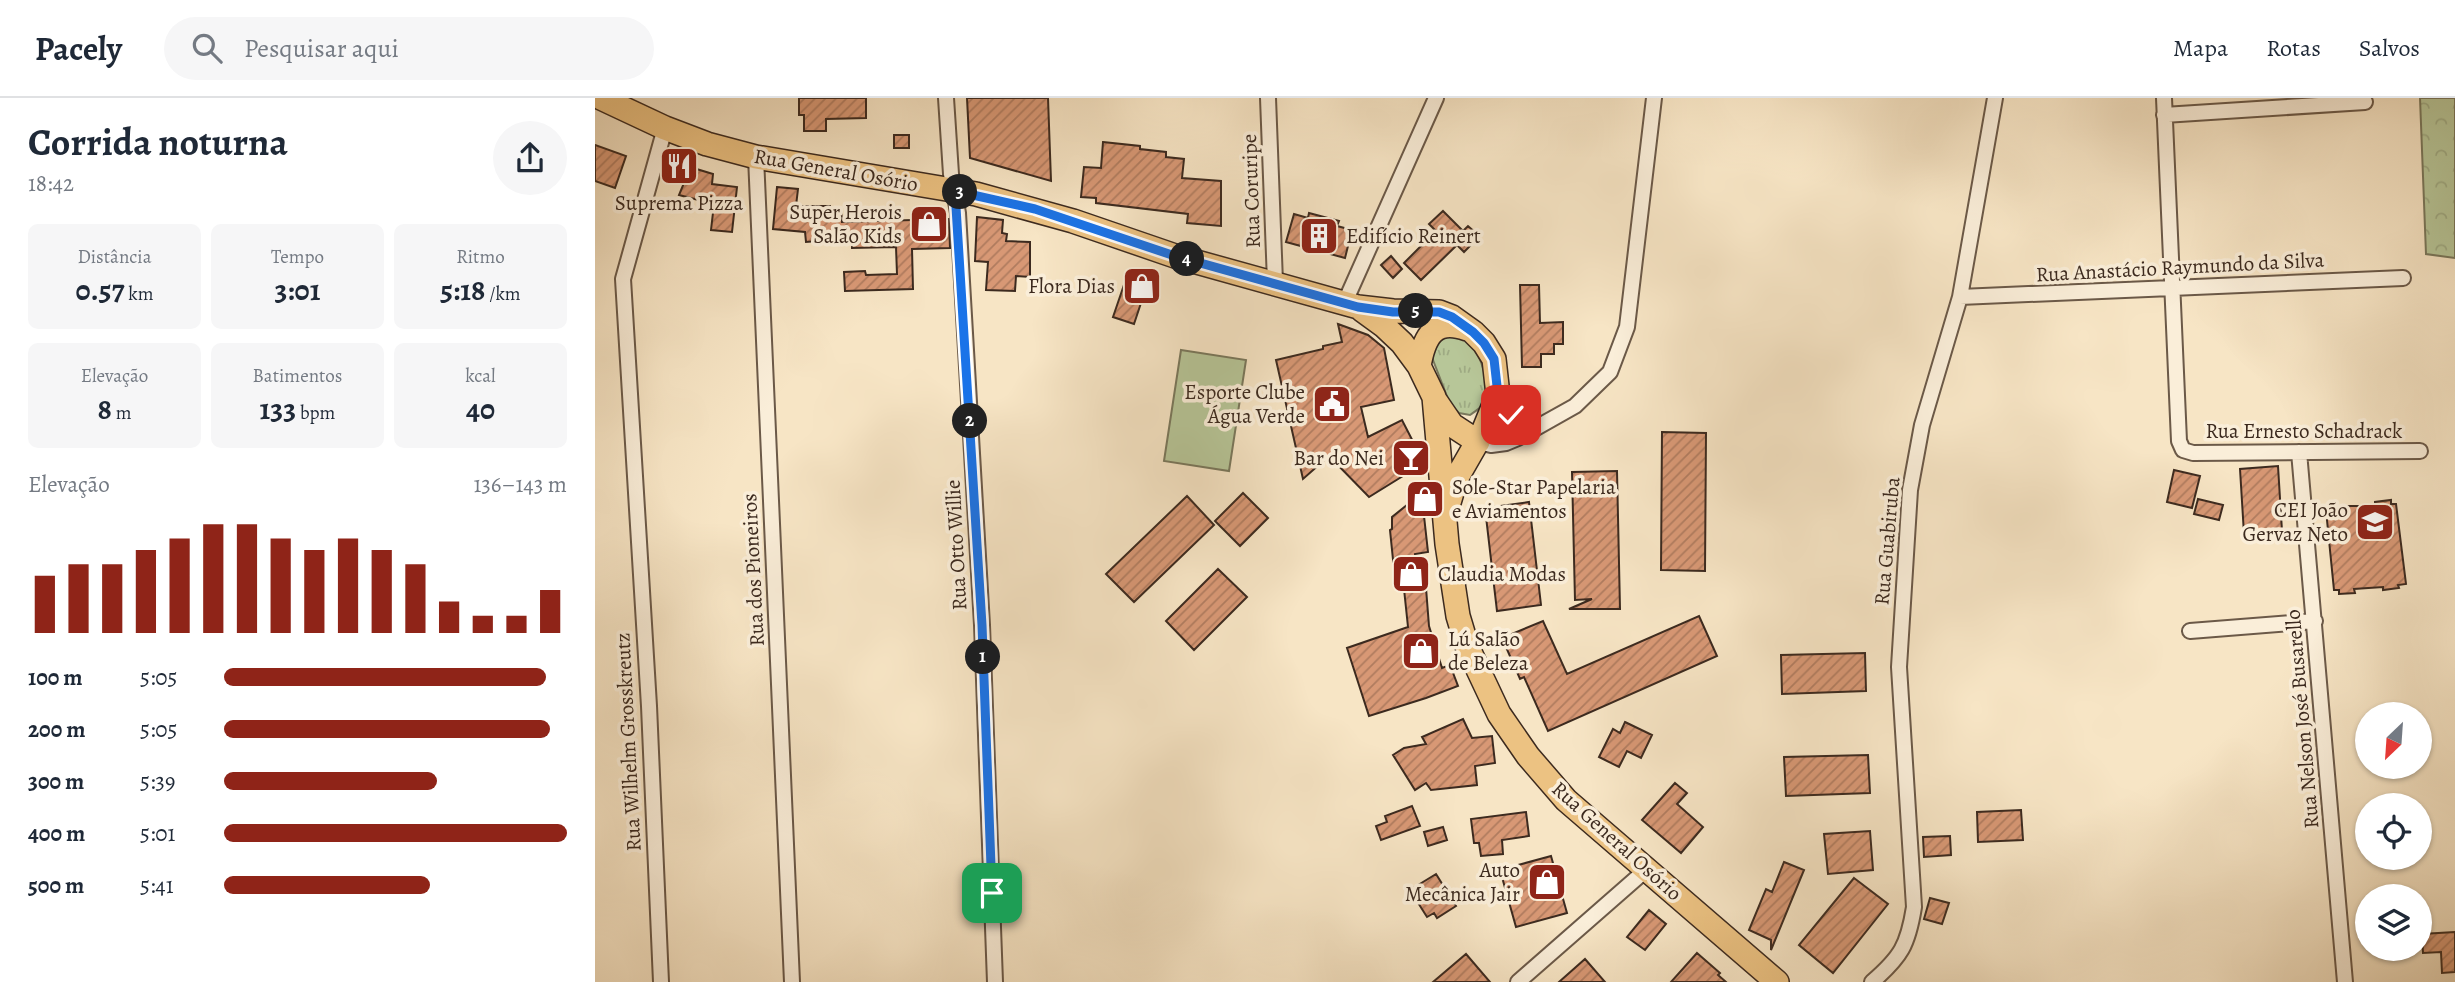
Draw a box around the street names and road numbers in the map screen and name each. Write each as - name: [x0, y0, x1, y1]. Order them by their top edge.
- street label: Rua Coruripe: [1235, 133, 1267, 249]
- street label: Rua General Osório: [752, 142, 920, 198]
- street label: Rua Anastácio Raymundo da Silva: [2035, 245, 2325, 289]
- street label: Rua Ernesto Schadrack: [2205, 417, 2403, 445]
- street label: Rua Guabiruba: [1867, 475, 1907, 606]
- street label: Rua Otto Willie: [939, 479, 973, 611]
- street label: Rua dos Pioneiros: [735, 493, 771, 647]
- street label: Rua Nelson José Busarello: [2278, 608, 2326, 830]
- street label: Rua Wilhelm Grosskreutz: [608, 632, 648, 852]
- street label: Rua General Osório: [1546, 775, 1688, 907]

